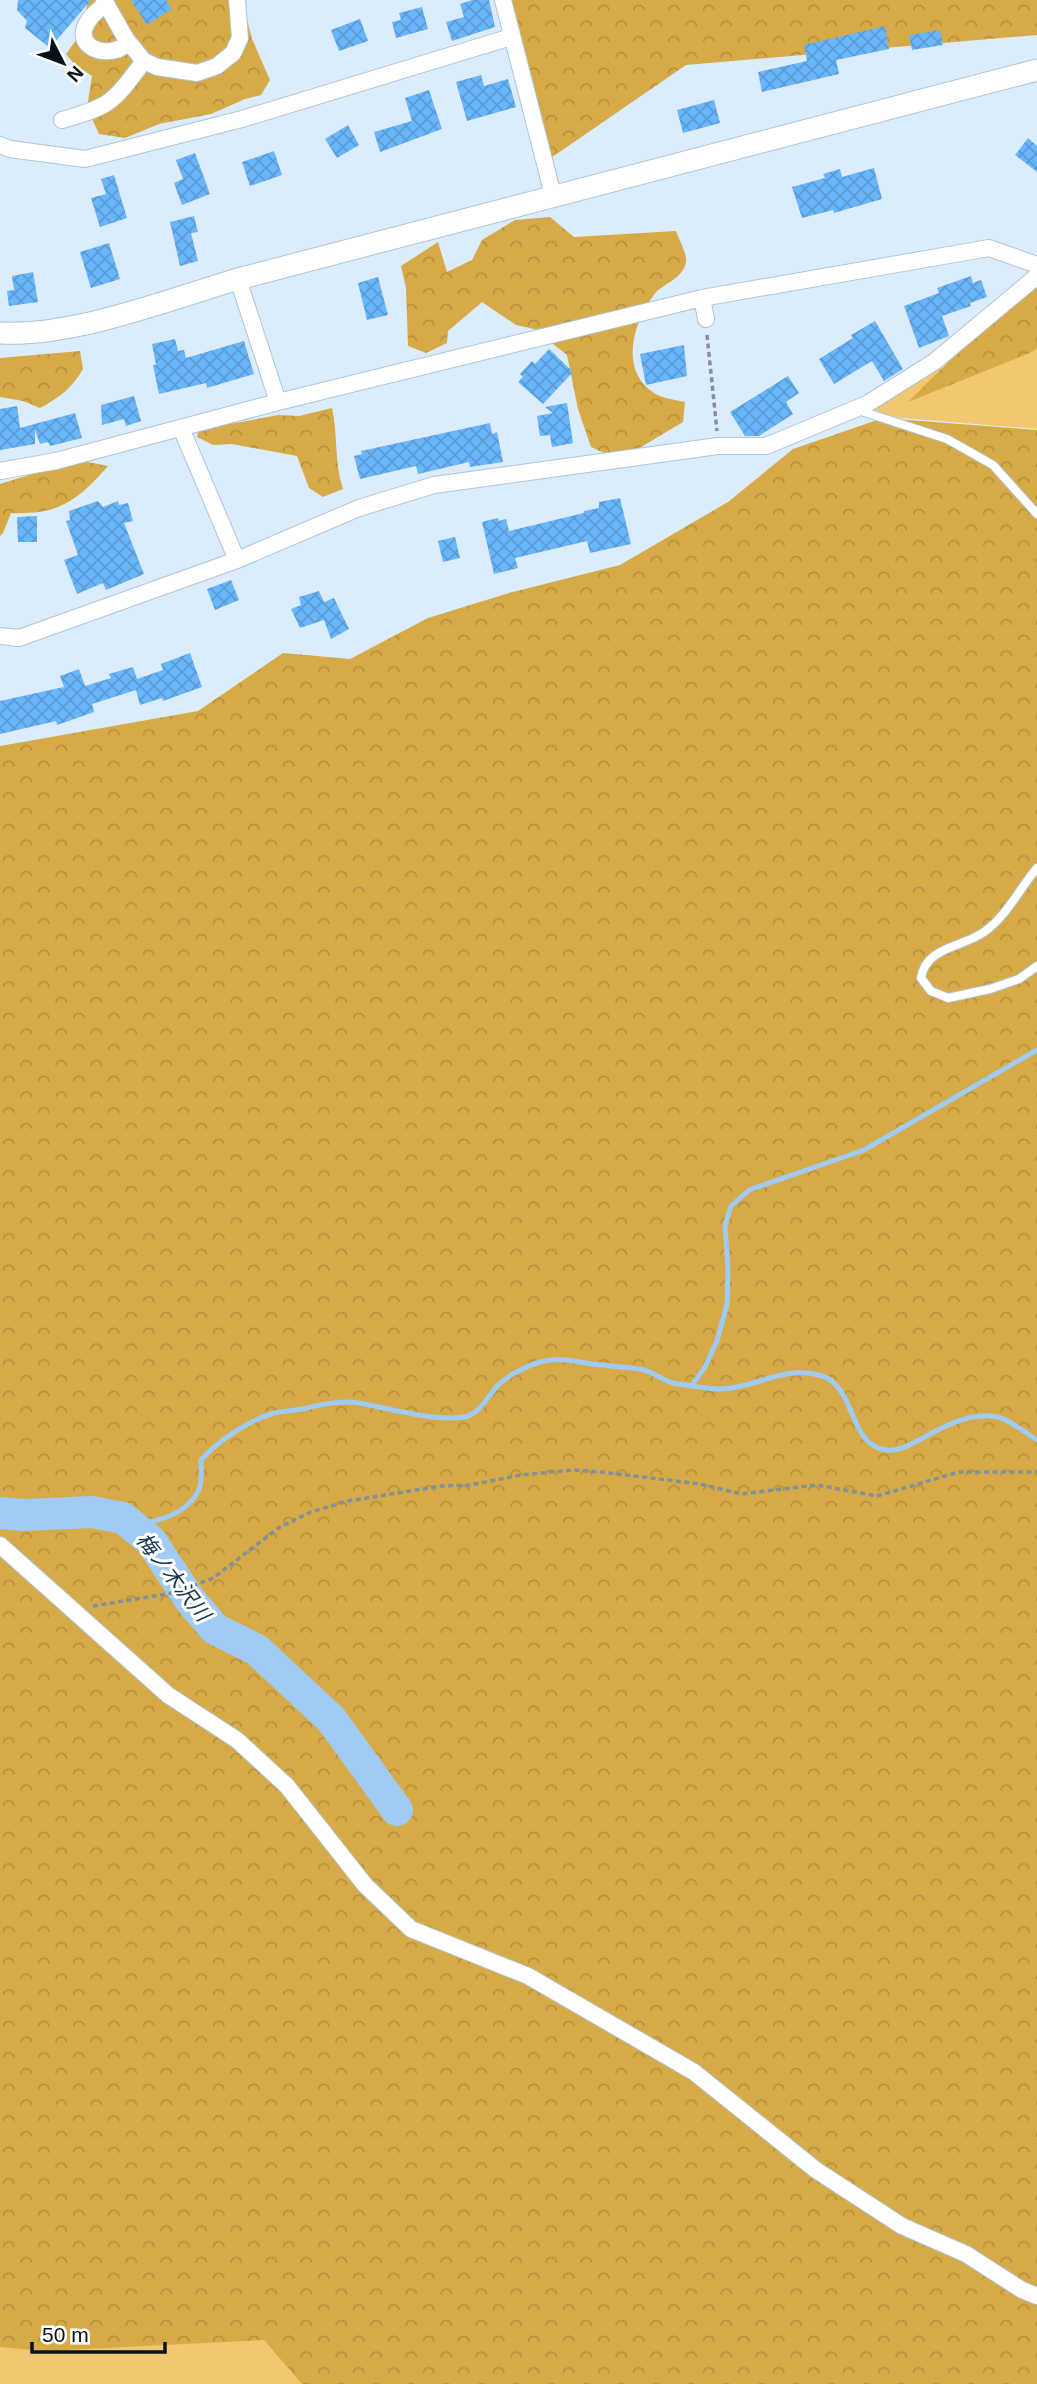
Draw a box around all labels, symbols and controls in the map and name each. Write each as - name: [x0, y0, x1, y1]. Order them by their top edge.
- north arrow: [28, 28, 98, 98]
- text: N: [63, 62, 88, 86]
- water label: 梅ノ木沢川: [132, 1528, 216, 1627]
- scale bar: [32, 2310, 164, 2354]
- text: 50 m: [42, 2323, 89, 2346]

